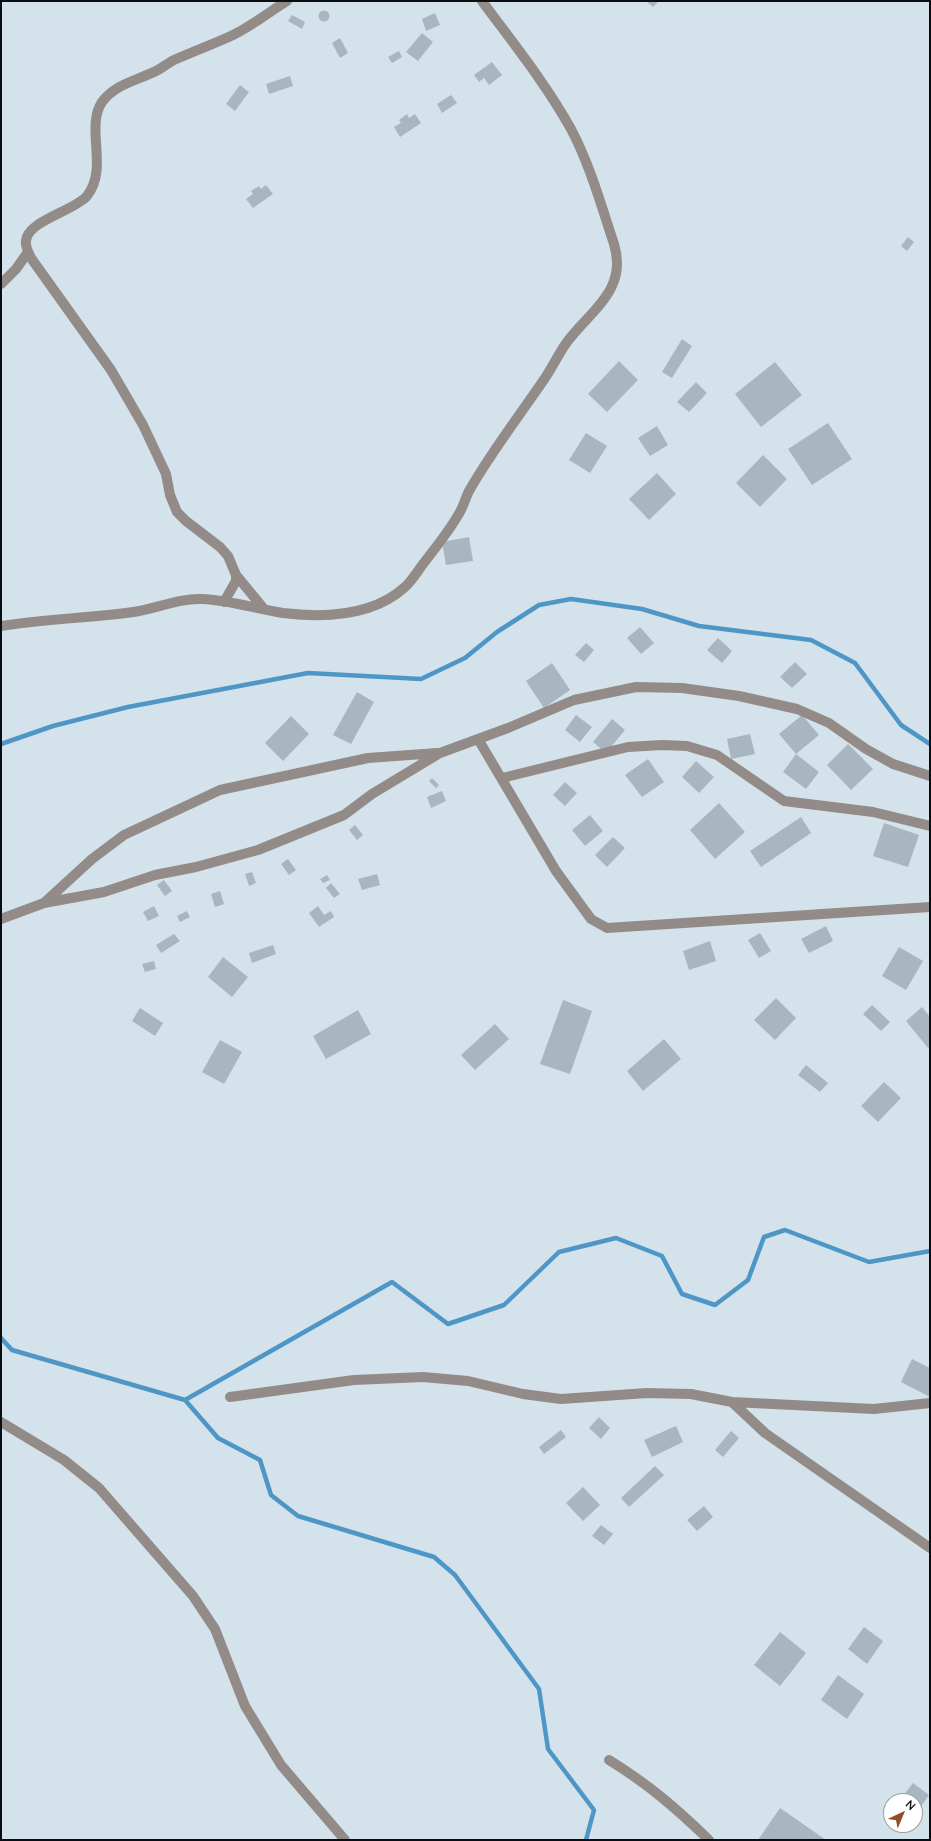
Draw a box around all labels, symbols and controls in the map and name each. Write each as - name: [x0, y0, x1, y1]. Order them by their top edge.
- north arrow: [883, 1793, 923, 1833]
- text: N: [903, 1797, 919, 1812]

